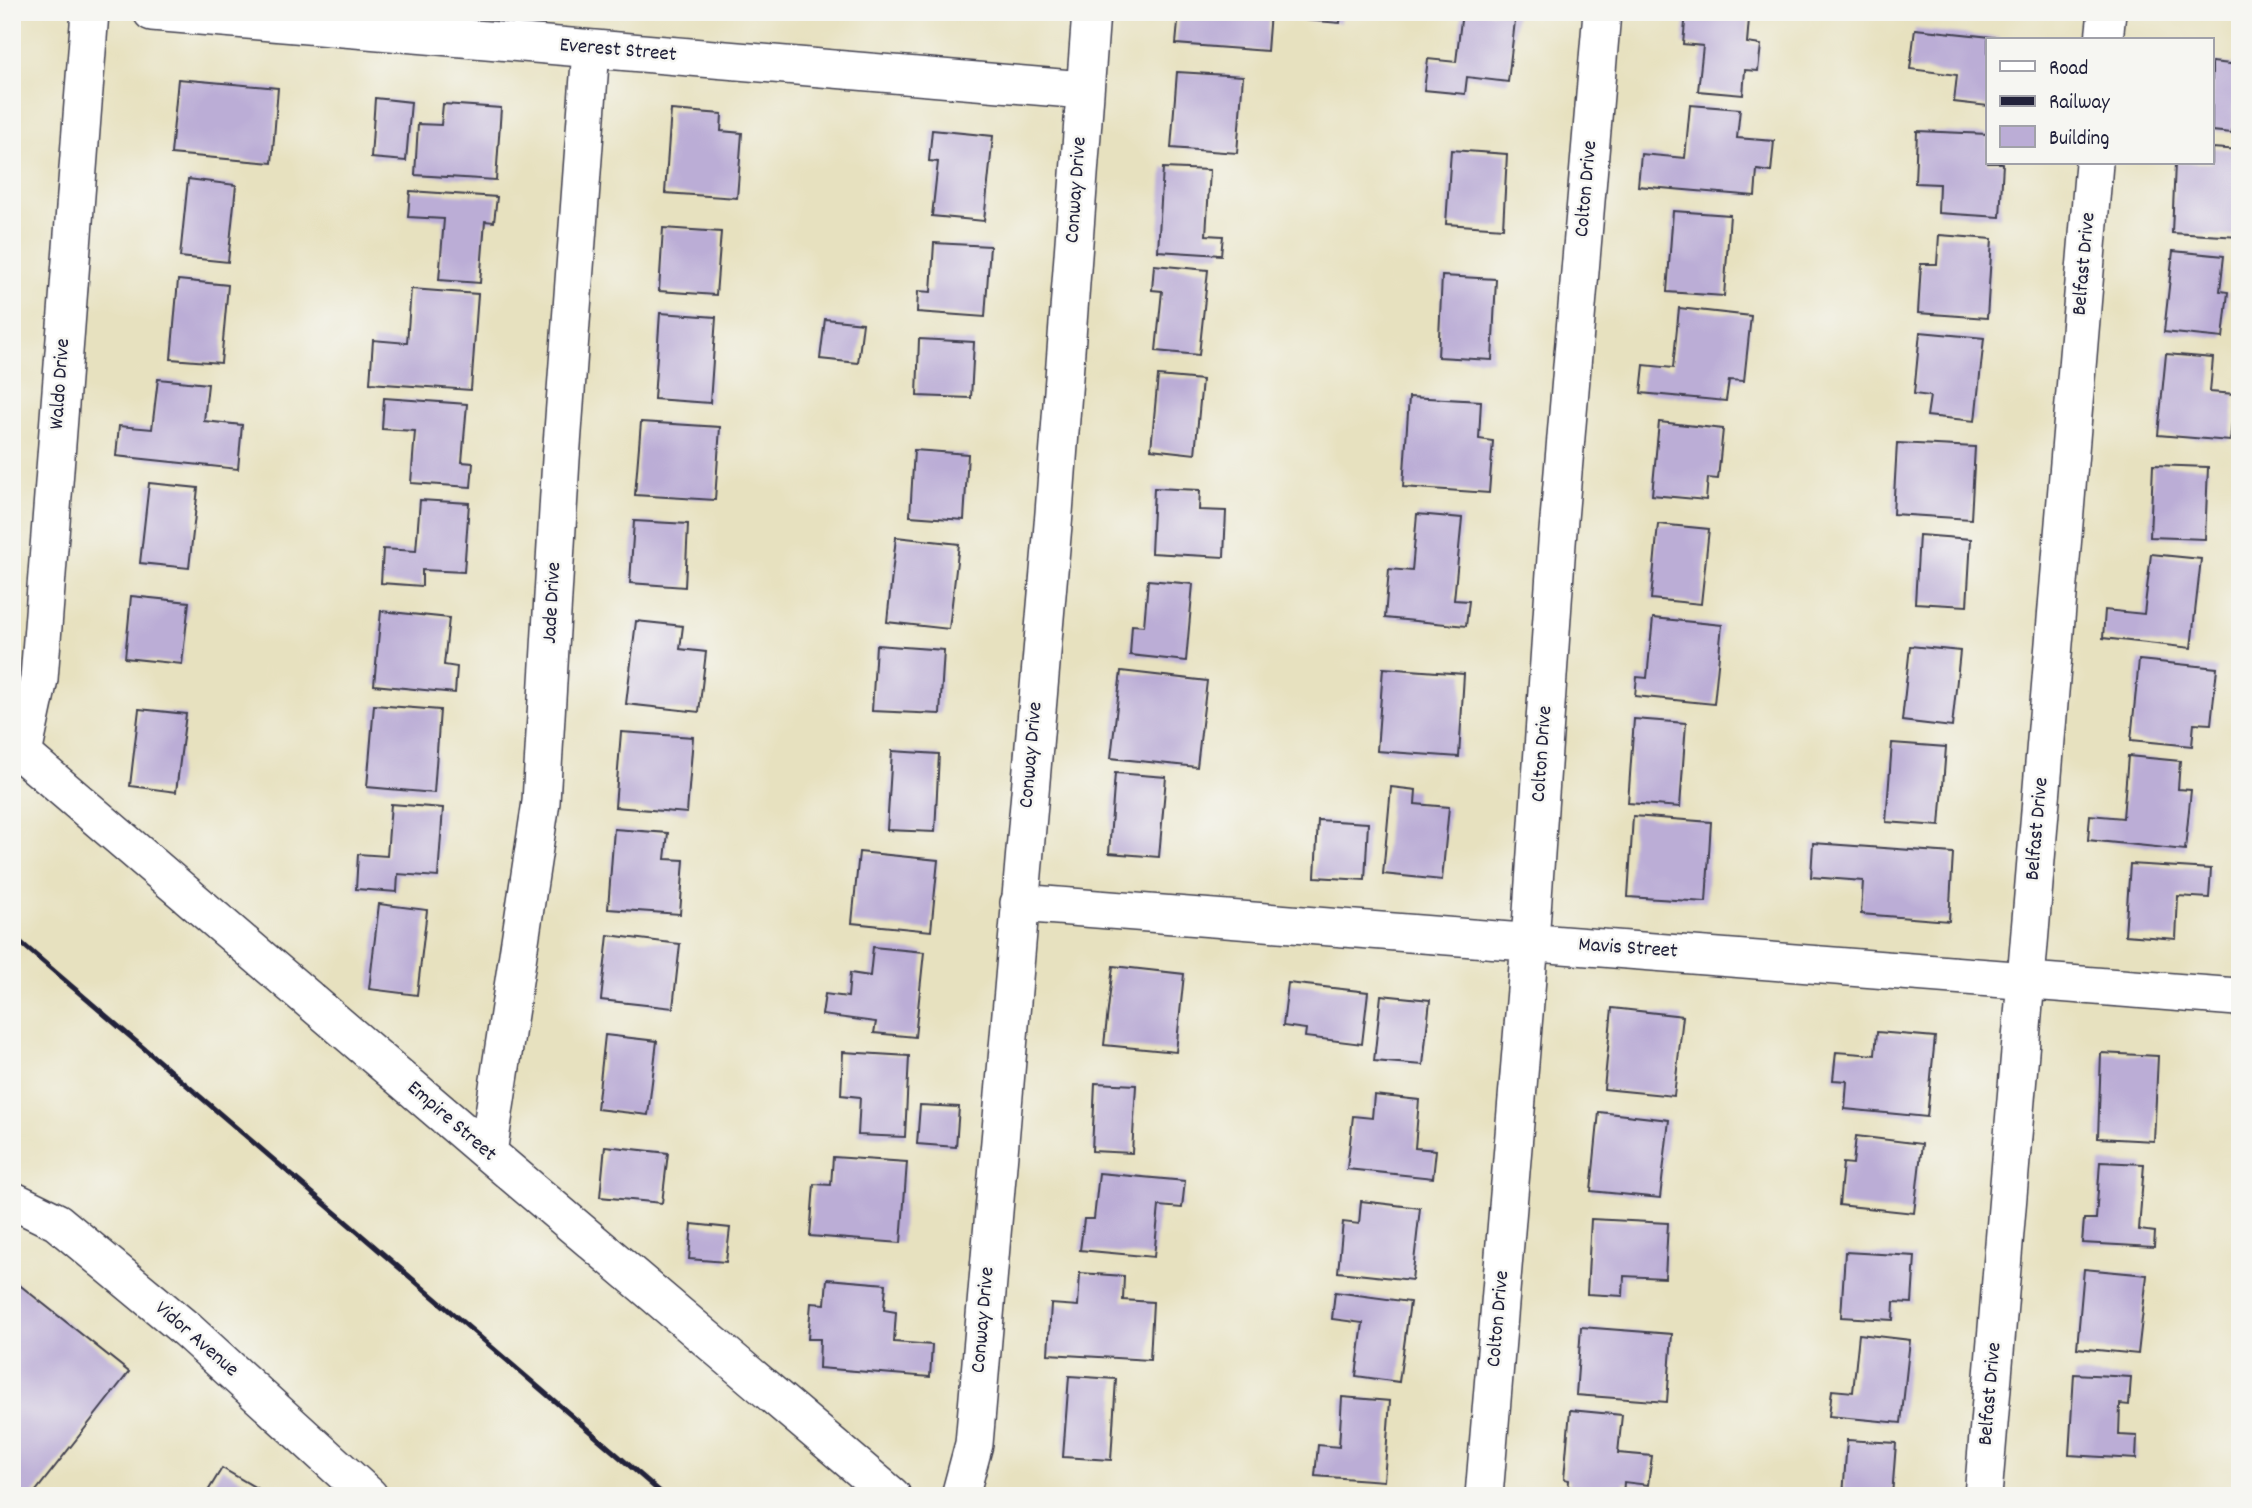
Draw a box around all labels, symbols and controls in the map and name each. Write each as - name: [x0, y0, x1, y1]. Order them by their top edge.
- street label: Everest Street: [558, 31, 678, 71]
- legend: [1986, 38, 2214, 164]
- text: Road: [2049, 55, 2088, 85]
- text: Railway: [2049, 89, 2110, 119]
- text: Building: [2049, 125, 2109, 155]
- street label: Conway Drive: [1058, 136, 1096, 244]
- street label: Colton Drive: [1568, 139, 1606, 239]
- street label: Belfast Drive: [2066, 211, 2104, 317]
- street label: Waldo Drive: [43, 337, 79, 431]
- street label: Jade Drive: [536, 561, 570, 645]
- street label: Conway Drive: [1012, 701, 1052, 809]
- street label: Colton Drive: [1525, 705, 1561, 803]
- street label: Belfast Drive: [2019, 776, 2057, 882]
- street label: Mavis Street: [1577, 931, 1679, 967]
- street label: Empire Street: [400, 1074, 503, 1170]
- street label: Conway Drive: [964, 1266, 1004, 1374]
- street label: Colton Drive: [1480, 1269, 1518, 1369]
- street label: Vidor Avenue: [147, 1295, 245, 1385]
- street label: Belfast Drive: [1972, 1341, 2010, 1447]

